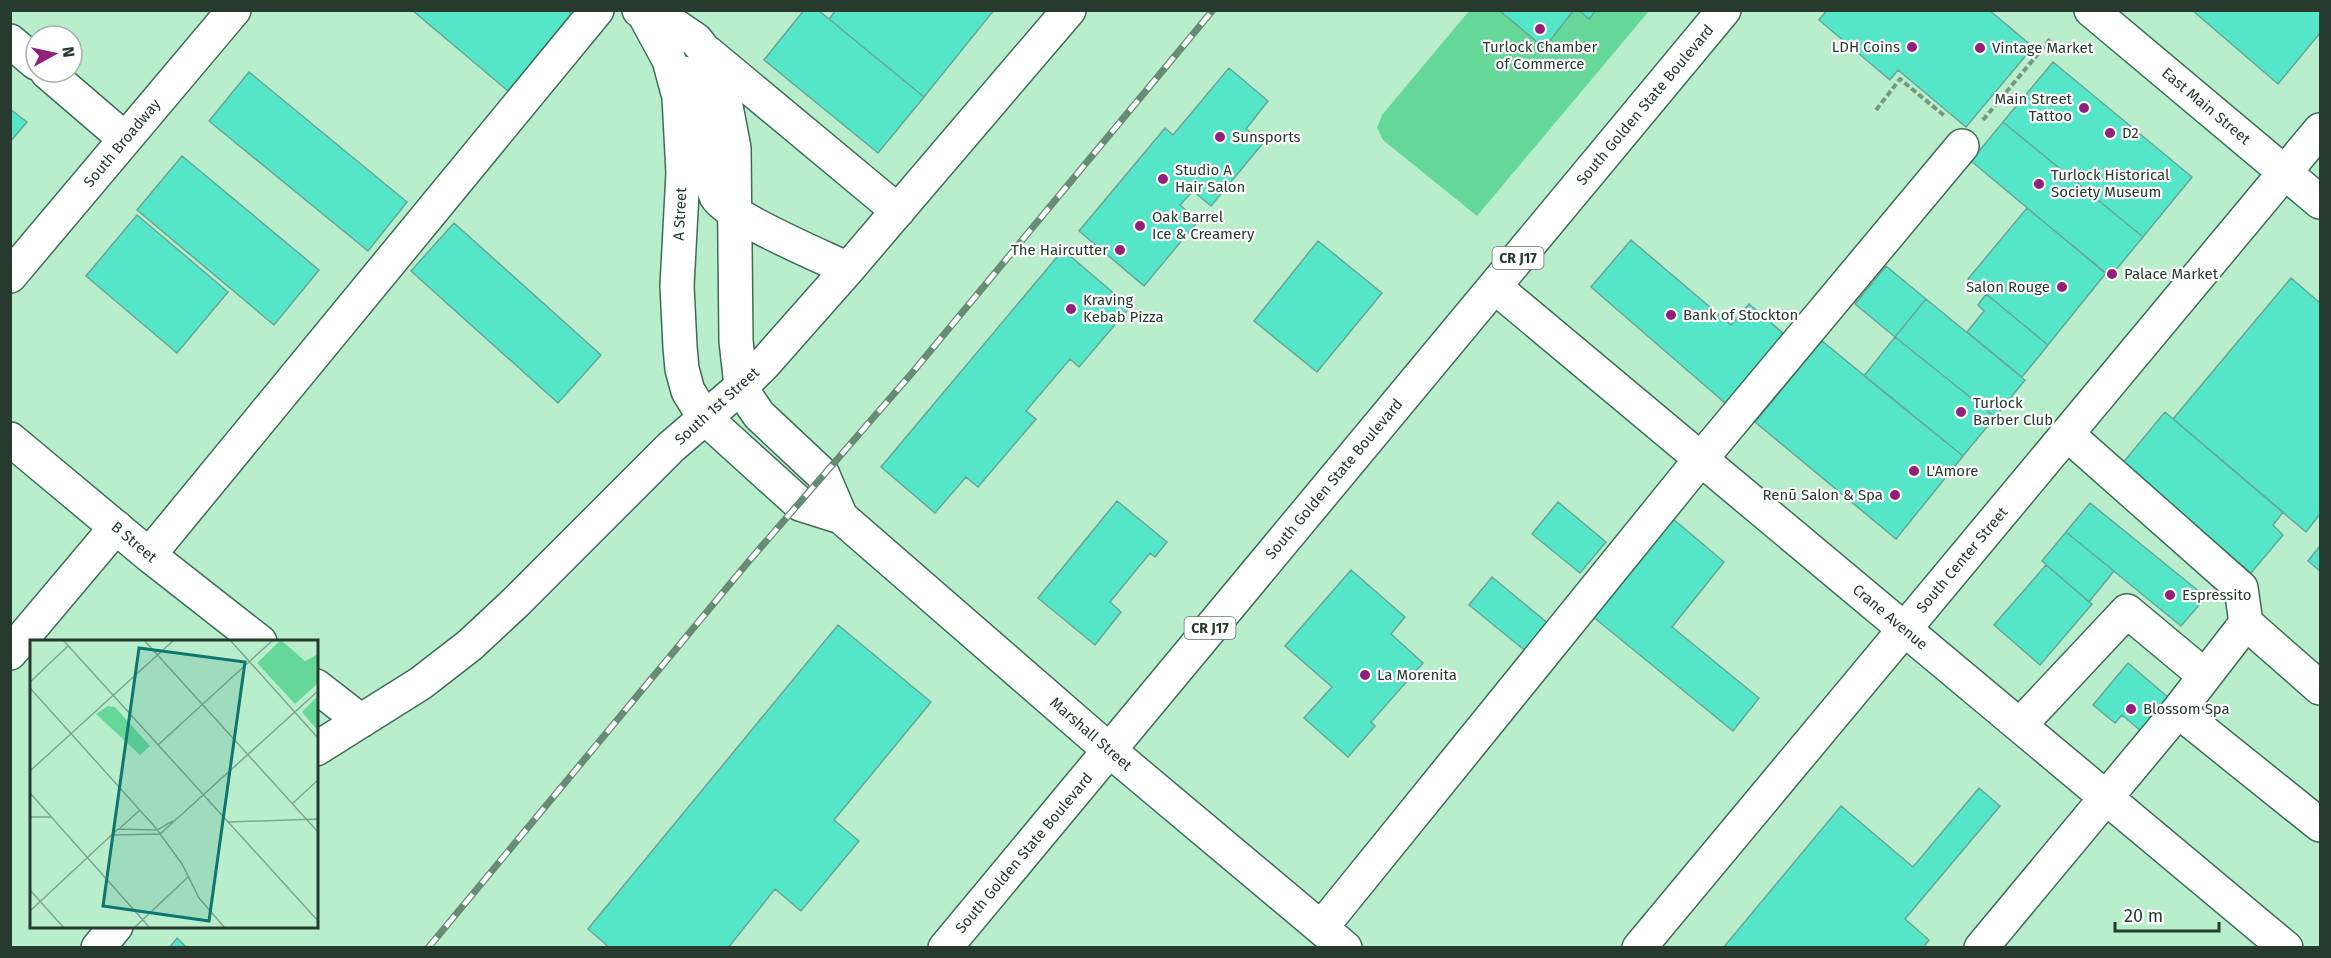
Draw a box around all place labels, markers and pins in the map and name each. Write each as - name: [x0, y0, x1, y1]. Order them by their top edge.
- marker: Turlock Chamber of Commerce: [1533, 22, 1547, 36]
- place label: Turlock Chamber of Commerce: [1483, 38, 1597, 73]
- place label: LDH Coins: [1832, 38, 1900, 56]
- place label: Vintage Market: [1992, 39, 2094, 57]
- marker: LDH Coins: [1905, 40, 1919, 54]
- marker: Vintage Market: [1973, 41, 1987, 55]
- place label: Main Street Tattoo: [1994, 90, 2073, 125]
- marker: Main Street Tattoo: [2077, 101, 2091, 115]
- place label: D2: [2122, 124, 2139, 142]
- marker: D2: [2103, 126, 2117, 140]
- place label: Sunsports: [1232, 128, 1301, 146]
- marker: Sunsports: [1213, 130, 1227, 144]
- place label: Studio A Hair Salon: [1175, 161, 1245, 196]
- place label: Turlock Historical Society Museum: [2051, 166, 2170, 201]
- marker: Studio A Hair Salon: [1156, 172, 1170, 186]
- marker: Turlock Historical Society Museum: [2032, 177, 2046, 191]
- place label: Oak Barrel Ice & Creamery: [1152, 208, 1255, 243]
- marker: Oak Barrel Ice & Creamery: [1133, 219, 1147, 233]
- place label: The Haircutter: [1011, 241, 1108, 259]
- marker: The Haircutter: [1113, 243, 1127, 257]
- place label: Palace Market: [2124, 265, 2219, 283]
- marker: Palace Market: [2105, 267, 2119, 281]
- place label: Salon Rouge: [1966, 278, 2050, 296]
- marker: Salon Rouge: [2055, 280, 2069, 294]
- place label: Kraving Kebab Pizza: [1083, 291, 1164, 326]
- marker: Kraving Kebab Pizza: [1064, 302, 1078, 316]
- place label: Bank of Stockton: [1683, 306, 1798, 324]
- marker: Bank of Stockton: [1664, 308, 1678, 322]
- place label: Turlock Barber Club: [1973, 394, 2053, 429]
- marker: Turlock Barber Club: [1954, 405, 1968, 419]
- place label: L'Amore: [1926, 462, 1979, 480]
- marker: L'Amore: [1907, 464, 1921, 478]
- place label: Renū Salon & Spa: [1762, 486, 1883, 504]
- marker: Renū Salon & Spa: [1888, 488, 1902, 502]
- place label: Espressito: [2182, 586, 2251, 604]
- marker: Espressito: [2163, 588, 2177, 602]
- place label: La Morenita: [1377, 666, 1457, 684]
- marker: La Morenita: [1358, 668, 1372, 682]
- place label: Blossom Spa: [2143, 700, 2230, 718]
- marker: Blossom Spa: [2124, 702, 2138, 716]

